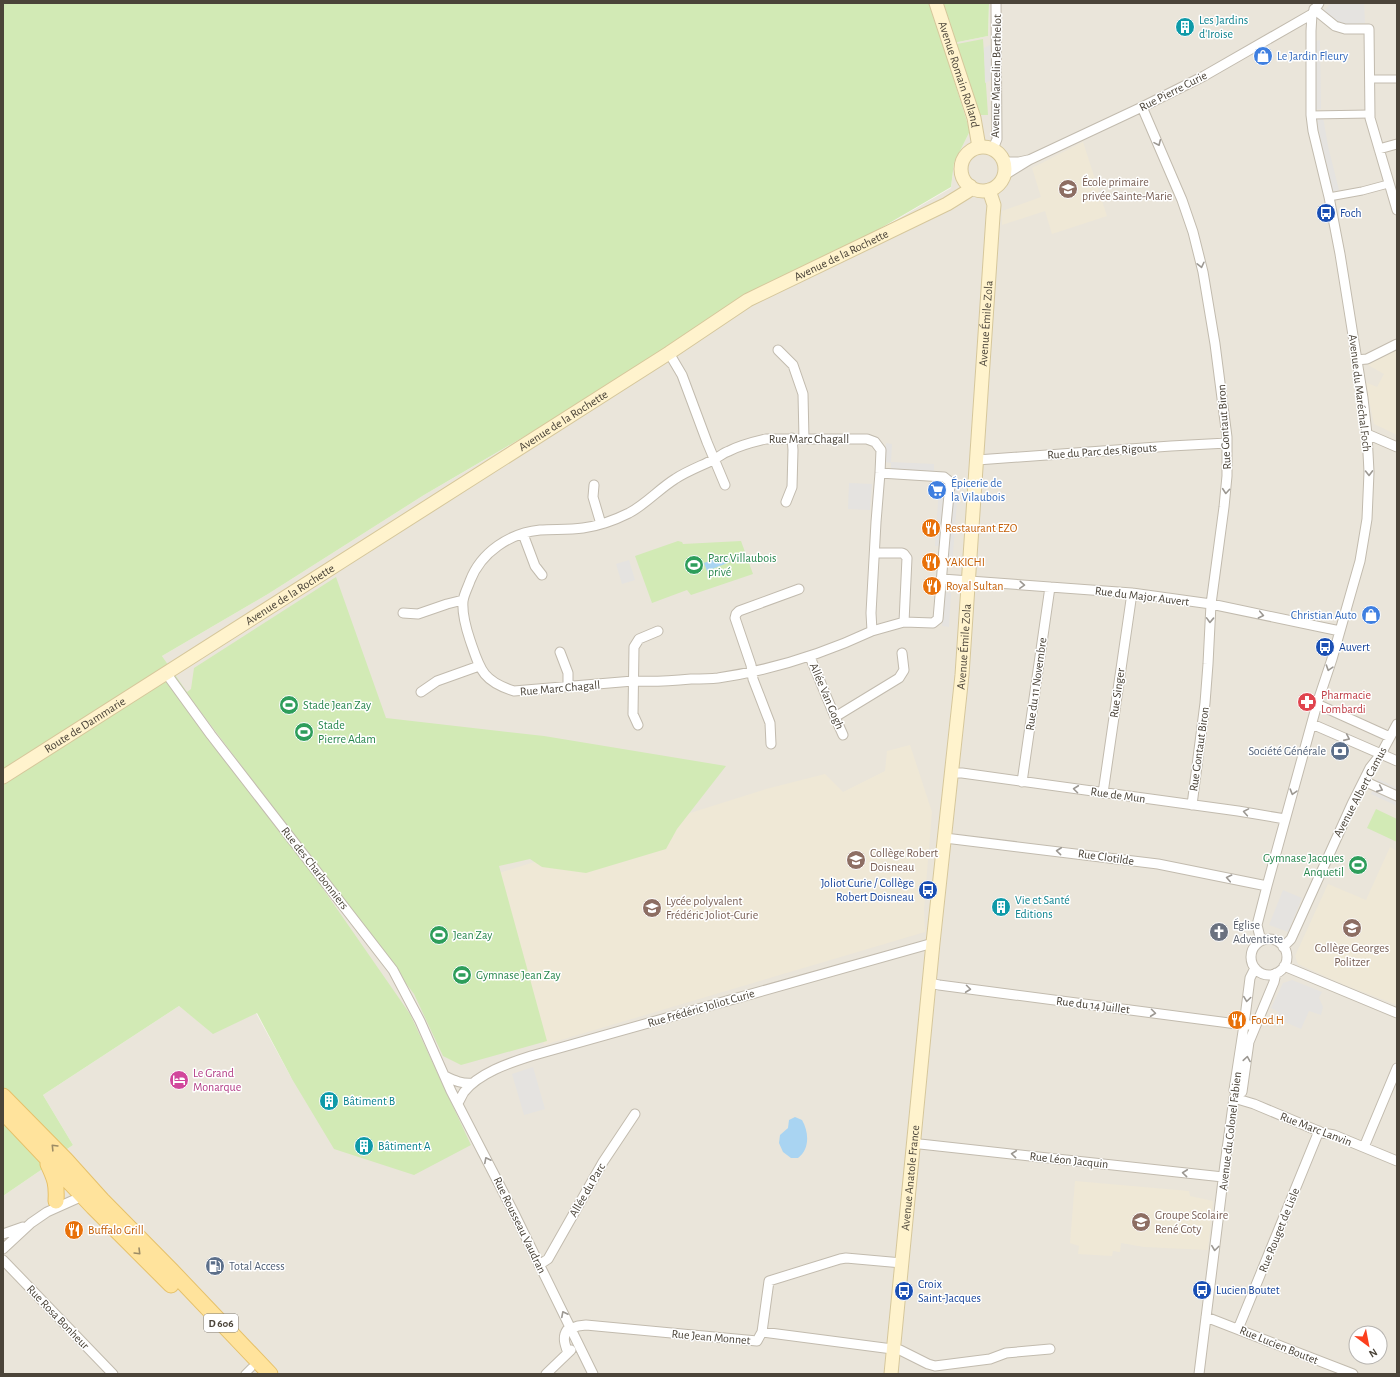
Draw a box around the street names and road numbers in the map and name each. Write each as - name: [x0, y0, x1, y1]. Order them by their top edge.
- street label: Avenue Marcelin Berthelot: [989, 14, 1003, 138]
- street label: Avenue Romain Rolland: [936, 20, 982, 128]
- street label: Rue Pierre Curie: [1137, 69, 1209, 113]
- street label: Avenue de la Rochette: [792, 227, 890, 283]
- street label: Avenue Émile Zola: [977, 280, 995, 367]
- street label: Avenue du Maréchal Foch: [1347, 334, 1373, 452]
- street label: Rue Gontaut Biron: [1215, 384, 1233, 470]
- street label: Avenue de la Rochette: [517, 388, 610, 453]
- street label: Rue Marc Chagall: [769, 433, 849, 445]
- street label: Rue du Parc des Rigouts: [1047, 441, 1157, 461]
- street label: Avenue de la Rochette: [243, 562, 336, 627]
- street label: Rue du Major Auvert: [1094, 584, 1190, 609]
- street label: Avenue Émile Zola: [954, 603, 973, 690]
- street label: Rue du 11 Novembre: [1024, 637, 1048, 731]
- street label: Allée Van Gogh: [808, 661, 846, 731]
- street label: Rue Singer: [1108, 667, 1126, 719]
- street label: Rue Marc Chagall: [519, 679, 601, 697]
- street label: Route de Dammarie: [42, 695, 127, 755]
- street label: Rue Gontaut Biron: [1187, 706, 1211, 792]
- street label: Avenue Albert Camus: [1331, 745, 1389, 839]
- street label: Rue de Mun: [1090, 785, 1146, 805]
- street label: Rue des Charbonniers: [279, 825, 351, 911]
- street label: Rue Clotilde: [1077, 847, 1135, 867]
- street label: Rue Frédéric Joliot Curie: [646, 987, 756, 1029]
- street label: Rue du 14 Juillet: [1055, 995, 1131, 1015]
- street label: Avenue du Colonel Fabien: [1217, 1071, 1243, 1191]
- street label: Rue Marc Lanvin: [1278, 1110, 1354, 1148]
- street label: Avenue Anatole France: [899, 1125, 921, 1231]
- street label: Rue Léon Jacquin: [1029, 1150, 1109, 1170]
- street label: Allée du Parc: [567, 1161, 607, 1219]
- street label: Rue Rousseau Vaudran: [491, 1175, 549, 1275]
- street label: Rue Rouget de Lisle: [1257, 1186, 1301, 1274]
- street label: Rue Rosa Bonheur: [24, 1283, 92, 1351]
- road number: D 606: [204, 1314, 238, 1332]
- street label: Rue Lucien Boutet: [1238, 1324, 1320, 1366]
- street label: Rue Jean Monnet: [671, 1328, 751, 1346]

